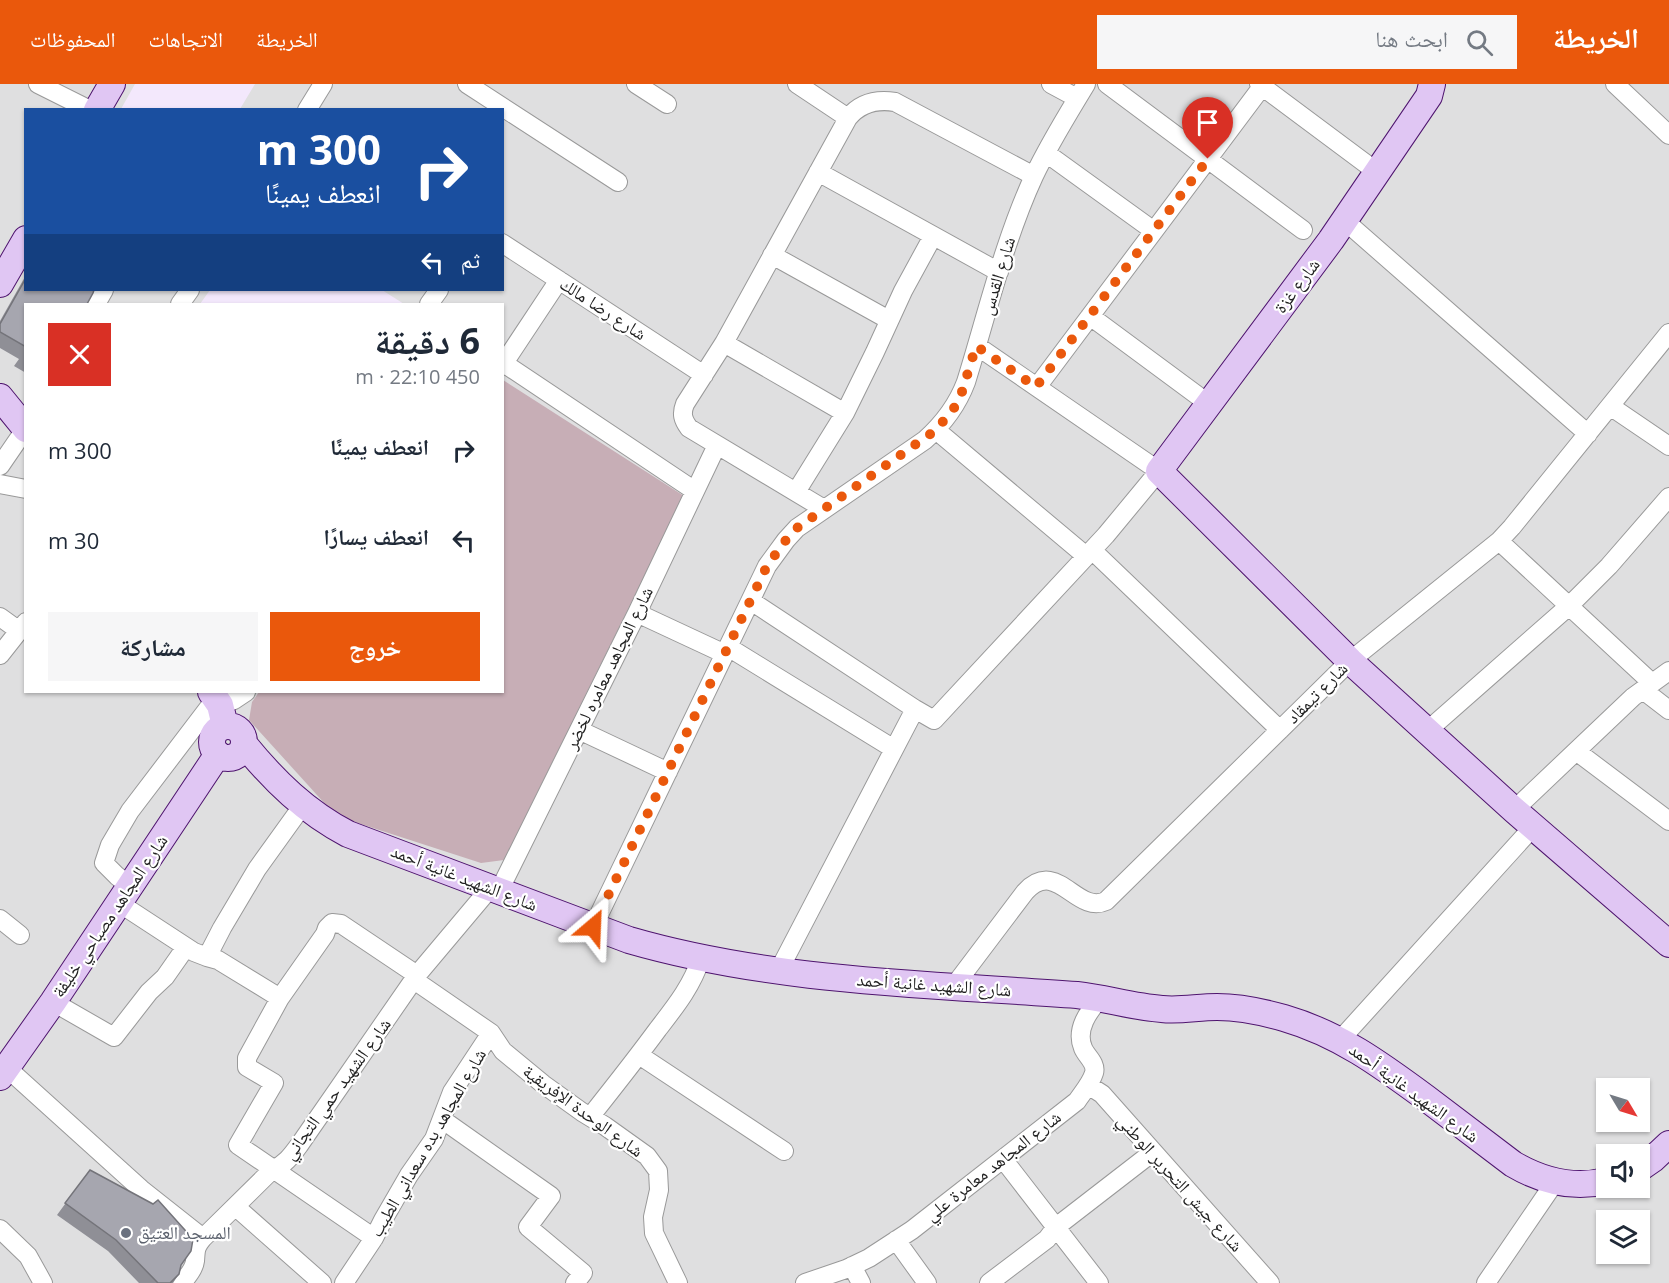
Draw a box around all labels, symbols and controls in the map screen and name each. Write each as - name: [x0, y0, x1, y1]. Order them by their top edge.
- search box: [1097, 15, 1517, 69]
- text: الخريطة: [1553, 18, 1639, 56]
- text: ابحث هنا: [1375, 23, 1448, 53]
- text: المحفوظات: [30, 25, 115, 53]
- text: الاتجاهات: [148, 25, 223, 53]
- text: الخريطة: [256, 25, 318, 53]
- icon: search: [1463, 26, 1496, 59]
- pin: [1182, 97, 1233, 159]
- icon: arrive: [1191, 106, 1224, 139]
- text: 300 m: [257, 120, 381, 177]
- icon: right: [402, 132, 480, 210]
- text: انعطف يمينًا: [265, 174, 381, 211]
- street label: شارع القدس: [974, 234, 1020, 318]
- text: ثم: [461, 244, 480, 274]
- icon: left: [416, 246, 449, 279]
- street label: شارع غزة: [1268, 253, 1325, 318]
- street label: شارع رضا مالك: [555, 271, 652, 345]
- text: 6 دقيقة: [374, 316, 480, 365]
- button: close: [48, 323, 111, 386]
- text: 450 m · 22:10: [355, 363, 480, 390]
- text: انعطف يمينًا: [330, 431, 429, 461]
- icon: right: [447, 434, 480, 467]
- text: 300 m: [48, 435, 112, 465]
- text: انعطف يسارًا: [324, 521, 429, 551]
- icon: left: [447, 524, 480, 557]
- text: 30 m: [48, 525, 99, 555]
- street label: شارع المجاهد معامره لخضر: [558, 582, 658, 754]
- button: مشاركة: [48, 612, 258, 681]
- button: خروج: [270, 612, 480, 681]
- street label: شارع تيمقاد: [1280, 656, 1352, 728]
- street label: شارع المجاهد مصباحي خليفة: [46, 829, 176, 1003]
- street label: شارع الشهيد غانية أحمد: [388, 838, 541, 916]
- position arrow: [561, 895, 625, 959]
- street label: شارع الشهيد غانية أحمد: [856, 967, 1012, 1001]
- street label: شارع الشهيد حمي التجاني: [277, 1013, 399, 1166]
- street label: شارع الشهيد غانية أحمد: [1345, 1037, 1484, 1147]
- street label: شارع المجاهد بده سعداني الطيب: [363, 1044, 494, 1243]
- street label: شارع الوحدة الإفريقية: [518, 1058, 649, 1162]
- north arrow: [1596, 1078, 1650, 1132]
- map controls: [1596, 1078, 1650, 1264]
- street label: شارع المجاهد معامرة علي: [919, 1104, 1068, 1229]
- street label: شارع جيش التحرير الوطني: [1110, 1108, 1249, 1259]
- button: sound: [1596, 1144, 1650, 1198]
- button: layers: [1596, 1210, 1650, 1264]
- place label: المسجد العتيق: [138, 1220, 231, 1244]
- marker: المسجد العتيق: [119, 1226, 133, 1240]

